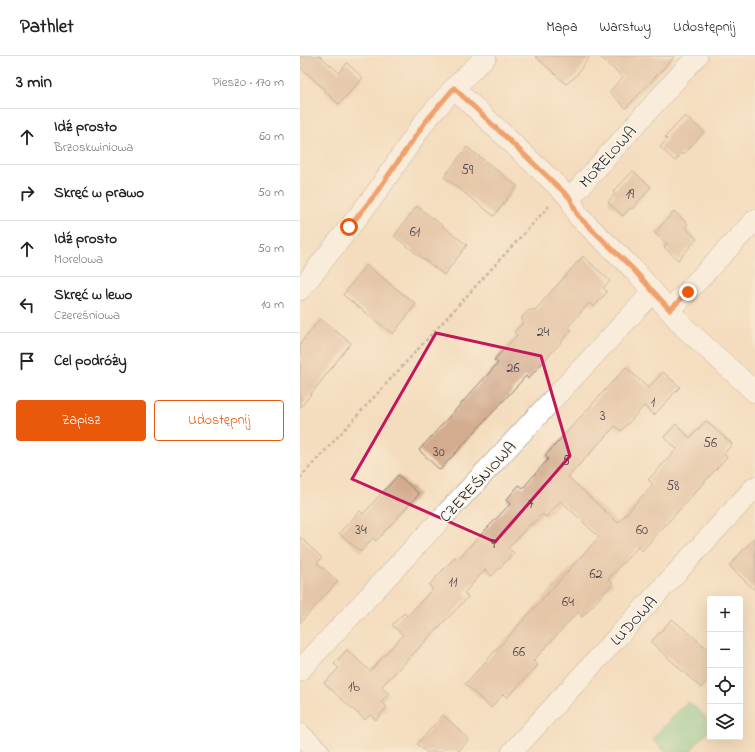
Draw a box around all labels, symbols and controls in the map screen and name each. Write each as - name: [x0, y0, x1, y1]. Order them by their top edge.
- text: Pathlet: [20, 14, 74, 41]
- text: Mapa: [546, 17, 578, 38]
- text: Warstwy: [600, 17, 651, 38]
- text: Udostępnij: [673, 17, 735, 38]
- text: 3 min: [16, 70, 52, 95]
- text: Pieszo · 170 m: [213, 73, 284, 92]
- text: Idź prosto: [54, 116, 117, 138]
- street label: MORELOWA: [574, 121, 643, 194]
- icon: ahead: [16, 126, 38, 148]
- text: 60 m: [259, 127, 284, 146]
- text: Brzoskwiniowa: [54, 138, 133, 157]
- house number: 59: [461, 160, 474, 181]
- icon: right: [16, 182, 38, 204]
- text: Skręć w prawo: [54, 182, 144, 204]
- text: 50 m: [258, 183, 284, 202]
- house number: 19: [626, 184, 635, 205]
- route start: [340, 218, 358, 236]
- house number: 61: [410, 222, 421, 243]
- text: Idź prosto: [54, 228, 117, 250]
- icon: ahead: [16, 238, 38, 260]
- text: 50 m: [258, 239, 284, 258]
- text: Morelowa: [54, 250, 103, 269]
- route end: [679, 283, 697, 301]
- text: Skręć w lewo: [54, 284, 132, 306]
- icon: left: [16, 294, 38, 316]
- text: 10 m: [261, 295, 284, 314]
- text: Czereśniowa: [54, 306, 120, 325]
- house number: 24: [537, 322, 550, 343]
- icon: arrive: [16, 350, 38, 372]
- text: Cel podróży: [54, 350, 127, 372]
- house number: 26: [506, 358, 520, 379]
- house number: 1: [651, 392, 656, 413]
- button: Zapisz: [16, 400, 146, 441]
- button: Udostępnij: [154, 400, 284, 441]
- house number: 3: [600, 406, 606, 427]
- house number: 56: [703, 433, 717, 454]
- street label: CZEREŚNIOWA: [434, 436, 523, 528]
- house number: 30: [433, 442, 445, 463]
- house number: 5: [562, 451, 570, 472]
- house number: 58: [666, 476, 680, 497]
- house number: 7: [528, 494, 534, 515]
- house number: 34: [355, 520, 367, 541]
- house number: 60: [636, 520, 648, 541]
- house number: 9: [491, 534, 496, 555]
- house number: 62: [589, 564, 603, 585]
- house number: 11: [449, 572, 458, 593]
- street label: LUDOWA: [605, 591, 664, 652]
- house number: 64: [562, 592, 574, 613]
- map controls: [707, 596, 743, 740]
- button: +: [707, 596, 743, 632]
- button: −: [707, 632, 743, 668]
- house number: 66: [513, 642, 525, 663]
- button: locate: [707, 668, 743, 704]
- house number: 1b: [348, 677, 361, 698]
- button: layers: [707, 704, 743, 740]

